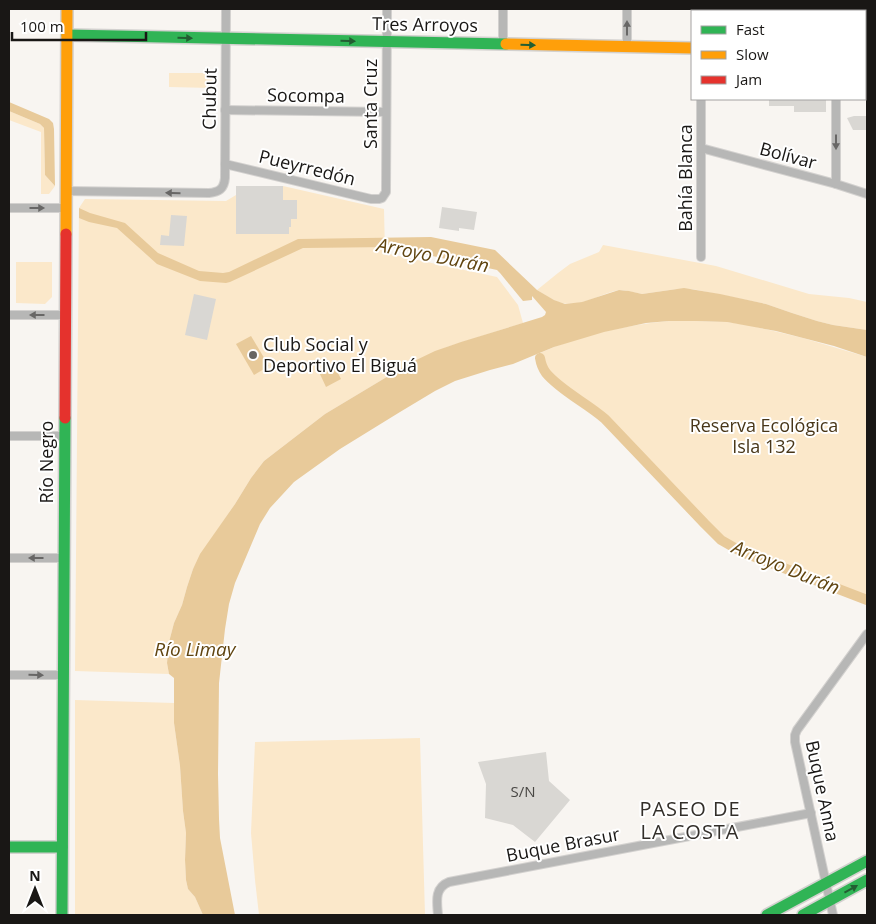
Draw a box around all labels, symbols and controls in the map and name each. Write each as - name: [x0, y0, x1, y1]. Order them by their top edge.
- scale bar: [12, 10, 146, 42]
- legend: [691, 10, 866, 100]
- street label: Tres Arroyos: [372, 11, 478, 37]
- text: 100 m: [20, 16, 64, 36]
- text: Fast: [736, 19, 765, 39]
- one-way arrow: [623, 20, 631, 36]
- one-way arrow: [178, 34, 194, 42]
- one-way arrow: [340, 37, 356, 45]
- one-way arrow: [520, 41, 536, 49]
- text: Slow: [736, 44, 769, 64]
- street label: Santa Cruz: [358, 59, 382, 149]
- street label: Chubut: [196, 68, 222, 130]
- text: Jam: [734, 69, 762, 89]
- street label: Socompa: [267, 82, 345, 108]
- street label: Bahía Blanca: [673, 124, 697, 232]
- one-way arrow: [832, 134, 840, 150]
- street label: Bolívar: [757, 136, 820, 174]
- street label: Pueyrredón: [256, 143, 358, 191]
- one-way arrow: [165, 188, 181, 196]
- one-way arrow: [29, 204, 45, 212]
- water label: Arroyo Durán: [373, 231, 491, 279]
- one-way arrow: [29, 311, 45, 319]
- place label: Club Social y Deportivo El Biguá: [263, 332, 417, 377]
- marker: Club Social y Deportivo El Biguá: [247, 349, 259, 361]
- park label: Reserva Ecológica Isla 132: [690, 413, 838, 458]
- street label: Río Negro: [34, 421, 58, 503]
- water label: Arroyo Durán: [727, 533, 844, 600]
- one-way arrow: [28, 554, 44, 562]
- water label: Río Limay: [154, 636, 237, 662]
- one-way arrow: [28, 671, 44, 679]
- street label: Buque Anna: [801, 738, 845, 844]
- house number: S/N: [510, 781, 536, 801]
- district label: PASEO DE LA COSTA: [639, 795, 741, 845]
- street label: Buque Brasur: [504, 821, 622, 867]
- north arrow: [10, 864, 60, 914]
- text: N: [29, 866, 41, 885]
- one-way arrow: [844, 885, 857, 894]

